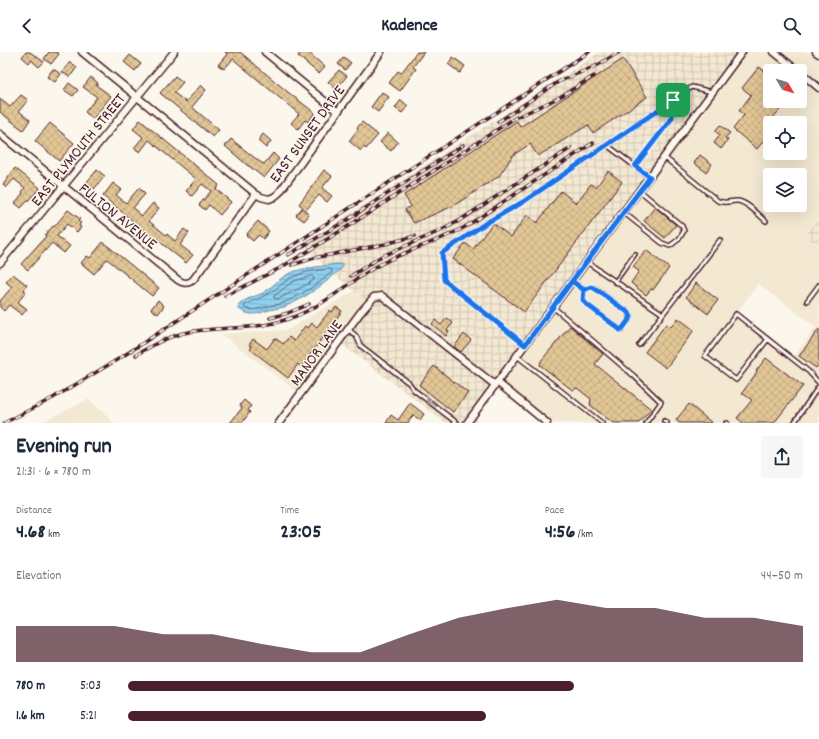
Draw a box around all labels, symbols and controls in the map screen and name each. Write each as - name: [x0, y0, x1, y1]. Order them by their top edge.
- text: Kadence: [381, 14, 438, 39]
- icon: back: [16, 15, 38, 37]
- icon: search: [781, 15, 803, 37]
- north arrow: [763, 64, 807, 108]
- map controls: [763, 64, 807, 212]
- street label: EAST SUNSET DRIVE: [265, 80, 352, 188]
- pin: [656, 83, 690, 117]
- street label: EAST PLYMOUTH STREET: [26, 89, 132, 212]
- icon: arrive: [662, 89, 684, 111]
- button: locate: [763, 116, 807, 160]
- button: layers: [763, 168, 807, 212]
- street label: FULTON AVENUE: [73, 178, 162, 256]
- street label: MANOR LANE: [285, 315, 349, 391]
- one-way arrow: [425, 399, 436, 407]
- text: Evening run: [16, 432, 112, 463]
- button: share: [761, 436, 803, 478]
- text: 21:31 · 6 × 780 m: [16, 463, 91, 482]
- text: Distance: [16, 503, 52, 519]
- text: Time: [280, 503, 299, 519]
- text: Pace: [545, 503, 564, 519]
- text: 4.68: [16, 519, 45, 547]
- text: 23:05: [280, 519, 321, 547]
- text: 4:56: [545, 519, 575, 547]
- text: km: [45, 527, 60, 543]
- text: /km: [575, 527, 593, 543]
- text: Elevation: [16, 567, 61, 586]
- text: 44–50 m: [761, 567, 803, 586]
- text: 780 m: [16, 677, 45, 696]
- text: 5:03: [80, 677, 101, 696]
- text: 1.6 km: [16, 707, 45, 726]
- text: 5:21: [80, 707, 97, 726]

